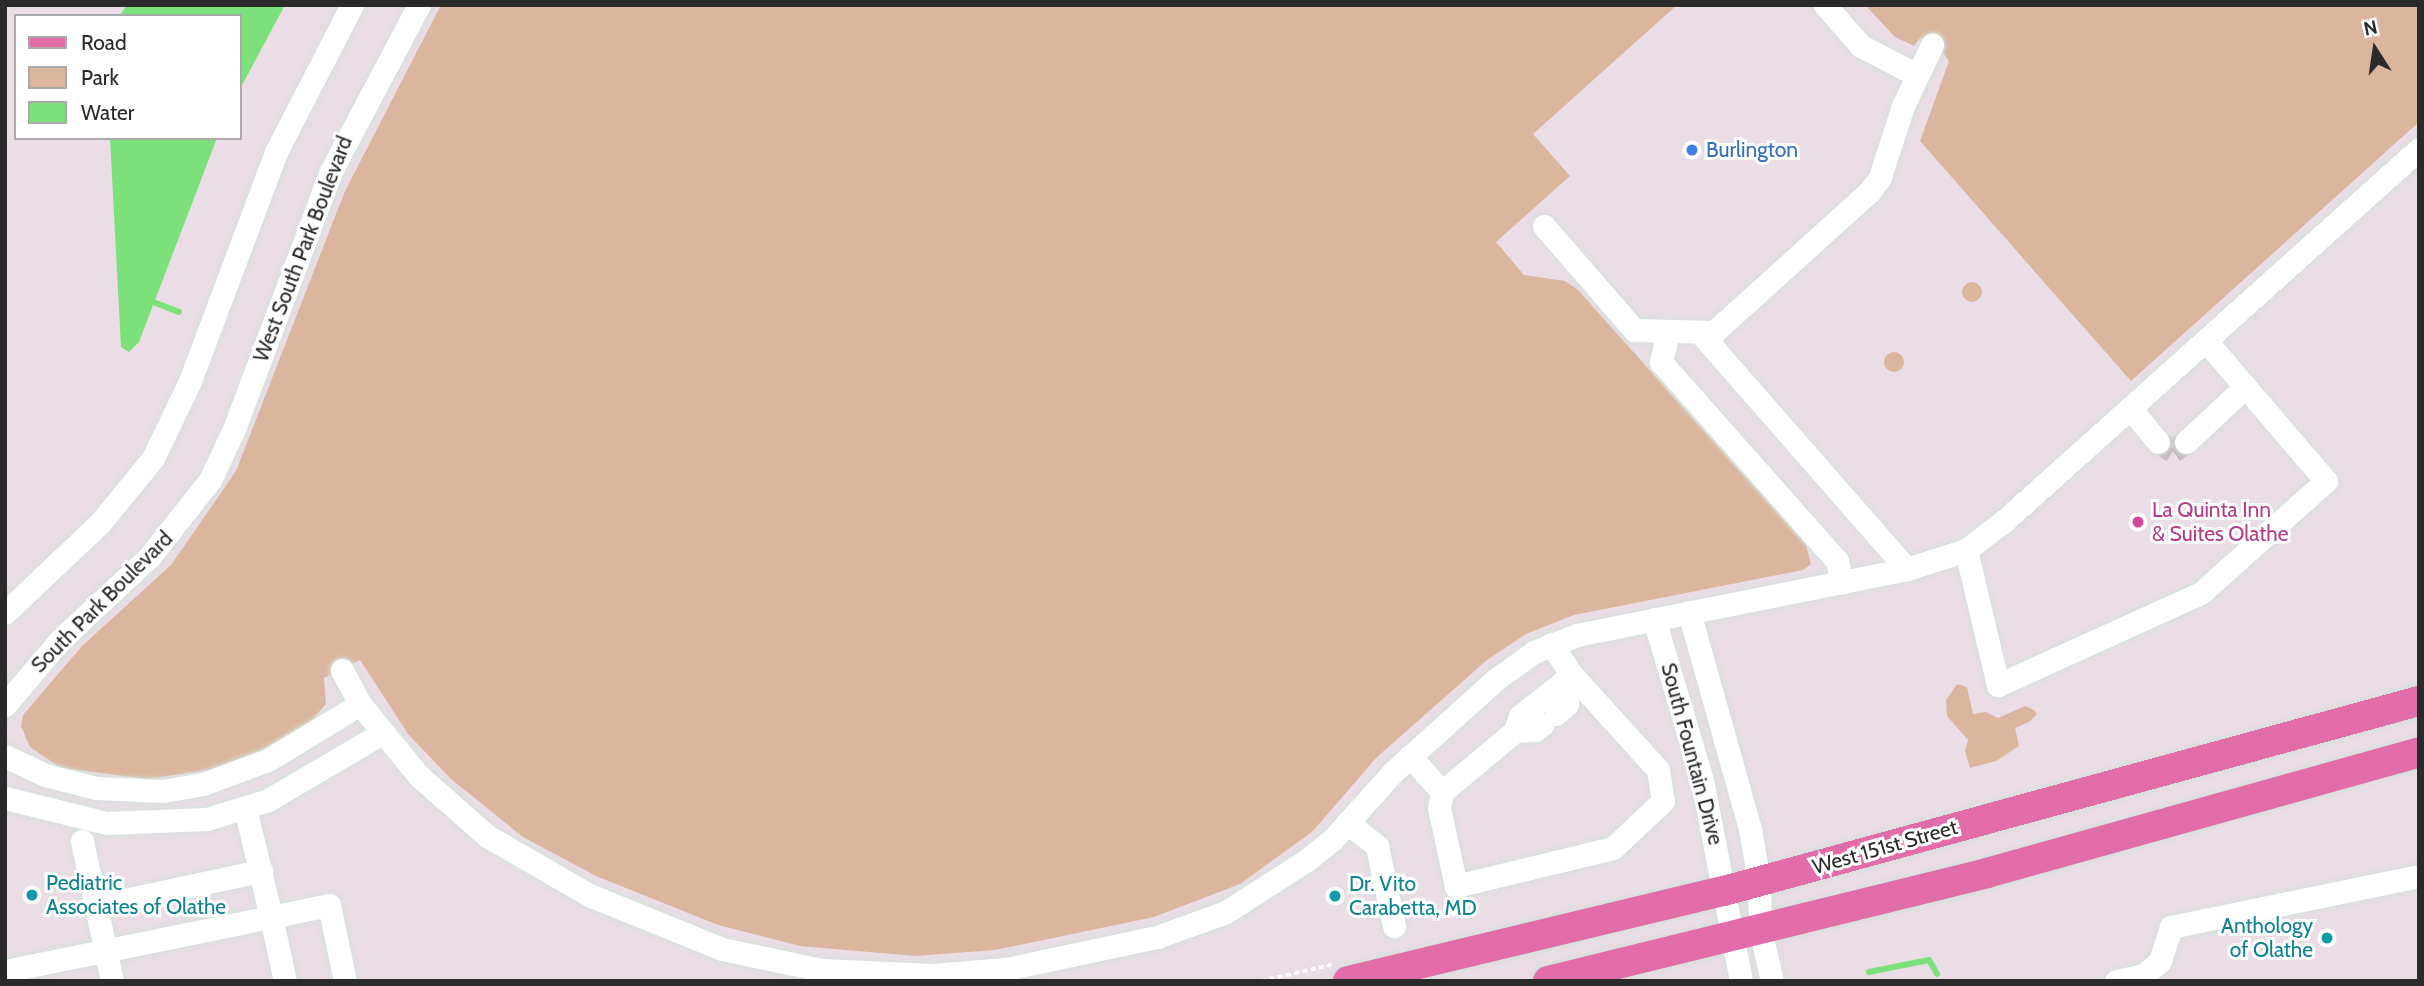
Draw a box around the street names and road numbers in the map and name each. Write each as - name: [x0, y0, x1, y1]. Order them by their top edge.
- street label: West South Park Boulevard: [248, 133, 358, 365]
- street label: South Park Boulevard: [26, 526, 178, 678]
- street label: South Fountain Drive: [1656, 660, 1728, 848]
- street label: West 151st Street: [1810, 814, 1960, 880]

